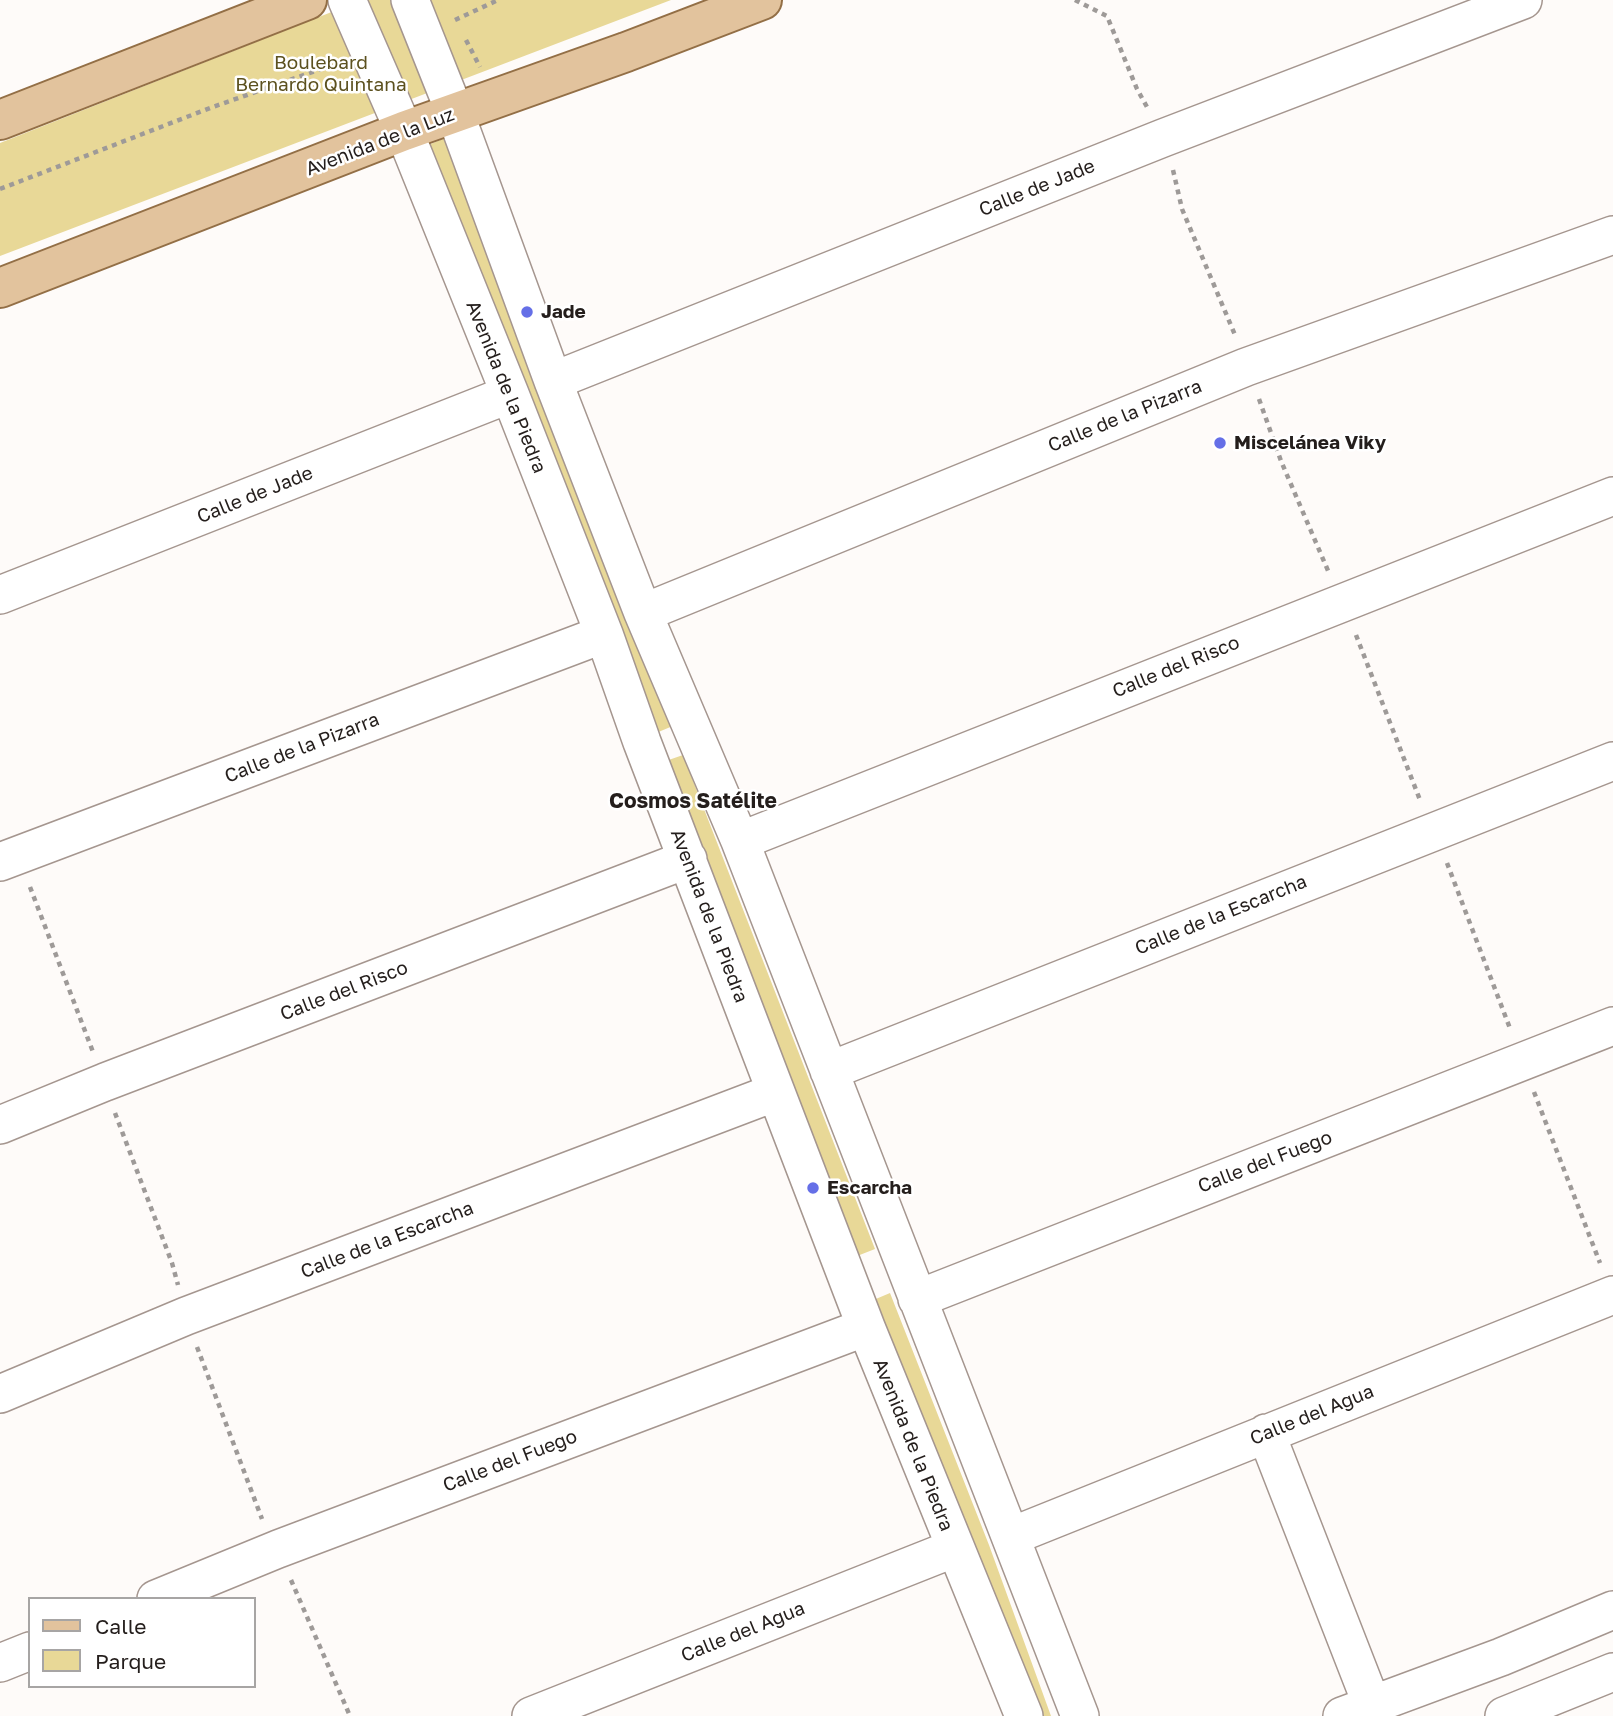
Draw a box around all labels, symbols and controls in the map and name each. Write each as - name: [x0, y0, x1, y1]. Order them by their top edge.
- park label: Boulebard Bernardo Quintana: [235, 52, 407, 96]
- street label: Avenida de la Luz: [302, 103, 458, 181]
- street label: Calle de Jade: [976, 154, 1098, 222]
- street label: Avenida de la Piedra: [461, 297, 551, 477]
- place label: Jade: [541, 301, 586, 323]
- marker: Jade: [519, 304, 535, 320]
- street label: Calle de la Pizarra: [1045, 375, 1205, 457]
- place label: Miscelánea Viky: [1234, 432, 1386, 454]
- marker: Miscelánea Viky: [1212, 435, 1228, 451]
- street label: Calle de Jade: [194, 461, 316, 529]
- street label: Calle del Risco: [1109, 631, 1243, 703]
- street label: Calle de la Pizarra: [221, 708, 383, 788]
- district label: Cosmos Satélite: [609, 788, 777, 814]
- street label: Avenida de la Piedra: [665, 826, 753, 1006]
- street label: Calle de la Escarcha: [1132, 870, 1310, 960]
- street label: Calle del Risco: [277, 956, 411, 1026]
- street label: Calle del Fuego: [1195, 1126, 1335, 1198]
- place label: Escarcha: [827, 1177, 912, 1199]
- marker: Escarcha: [805, 1180, 821, 1196]
- street label: Calle de la Escarcha: [297, 1197, 477, 1283]
- street label: Avenida de la Piedra: [868, 1355, 958, 1535]
- street label: Calle del Agua: [1247, 1380, 1377, 1450]
- street label: Calle del Fuego: [440, 1425, 580, 1497]
- legend: [28, 1597, 256, 1688]
- street label: Calle del Agua: [678, 1597, 808, 1667]
- text: Calle: [95, 1613, 147, 1639]
- text: Parque: [95, 1648, 166, 1674]

